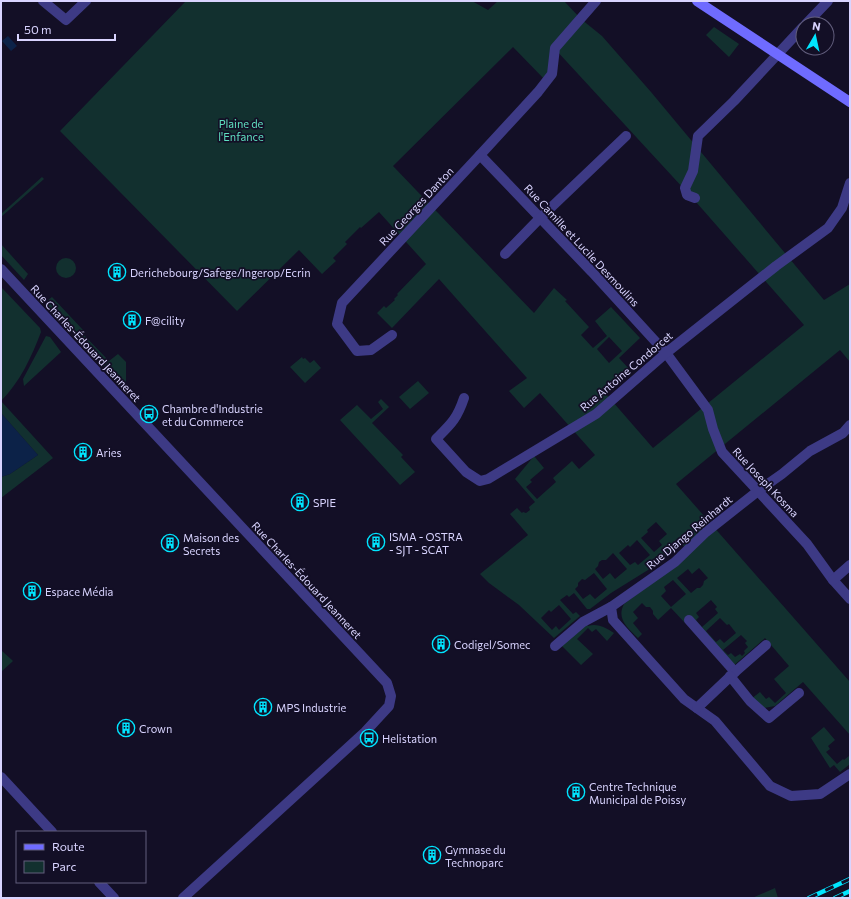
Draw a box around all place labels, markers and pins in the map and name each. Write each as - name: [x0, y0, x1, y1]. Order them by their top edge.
- building icon: Derichebourg/Safege/Ingerop/Ecrin: [107, 262, 127, 282]
- place label: Derichebourg/Safege/Ingerop/Ecrin: [130, 266, 310, 279]
- building icon: F@cility: [122, 310, 142, 330]
- place label: F@cility: [145, 314, 185, 327]
- place label: Chambre d'Industrie et du Commerce: [162, 402, 263, 428]
- bus stop icon: Chambre d'Industrie et du Commerce: [139, 404, 159, 424]
- building icon: Aries: [73, 442, 93, 462]
- place label: Aries: [96, 446, 122, 459]
- building icon: SPIE: [290, 492, 310, 512]
- place label: SPIE: [313, 496, 336, 509]
- place label: ISMA - OSTRA - SJT - SCAT: [389, 530, 463, 557]
- place label: Maison des Secrets: [183, 531, 239, 557]
- building icon: ISMA - OSTRA - SJT - SCAT: [366, 532, 386, 552]
- building icon: Maison des Secrets: [160, 533, 180, 553]
- building icon: Espace Média: [22, 581, 42, 601]
- place label: Espace Média: [45, 585, 113, 598]
- building icon: Codigel/Somec: [431, 634, 451, 654]
- place label: Codigel/Somec: [454, 638, 531, 651]
- building icon: MPS Industrie: [253, 697, 273, 717]
- place label: MPS Industrie: [276, 701, 347, 714]
- building icon: Crown: [116, 718, 136, 738]
- place label: Crown: [139, 722, 172, 735]
- bus stop icon: Helistation: [359, 728, 379, 748]
- place label: Helistation: [382, 732, 437, 745]
- place label: Centre Technique Municipal de Poissy: [589, 780, 686, 806]
- building icon: Centre Technique Municipal de Poissy: [566, 782, 586, 802]
- place label: Gymnase du Technoparc: [445, 843, 506, 869]
- building icon: Gymnase du Technoparc: [422, 845, 442, 865]

